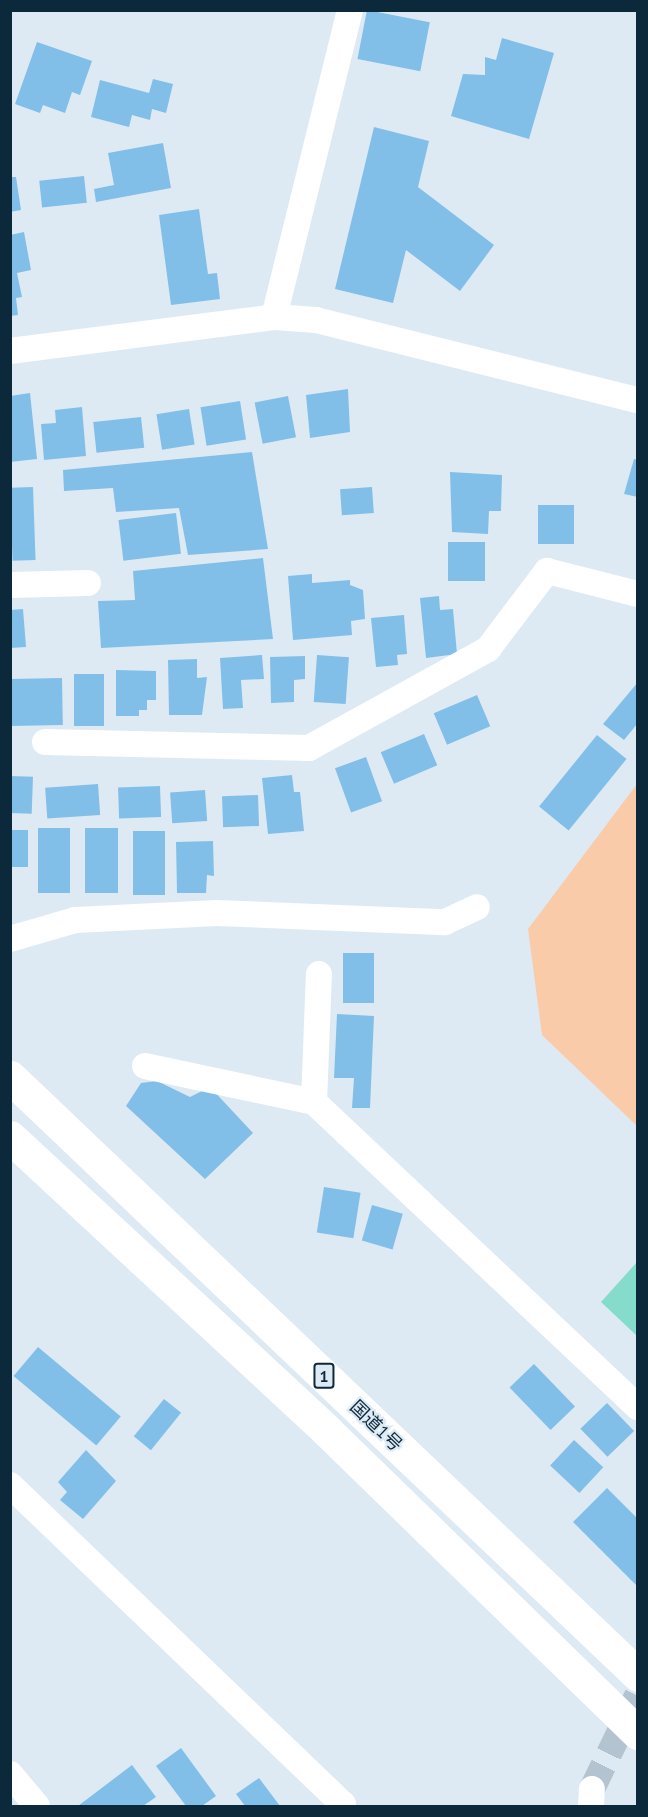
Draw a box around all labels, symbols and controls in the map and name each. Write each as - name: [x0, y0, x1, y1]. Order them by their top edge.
- road number: 1: [312, 1363, 336, 1389]
- street label: 国道1号: [346, 1396, 406, 1456]

